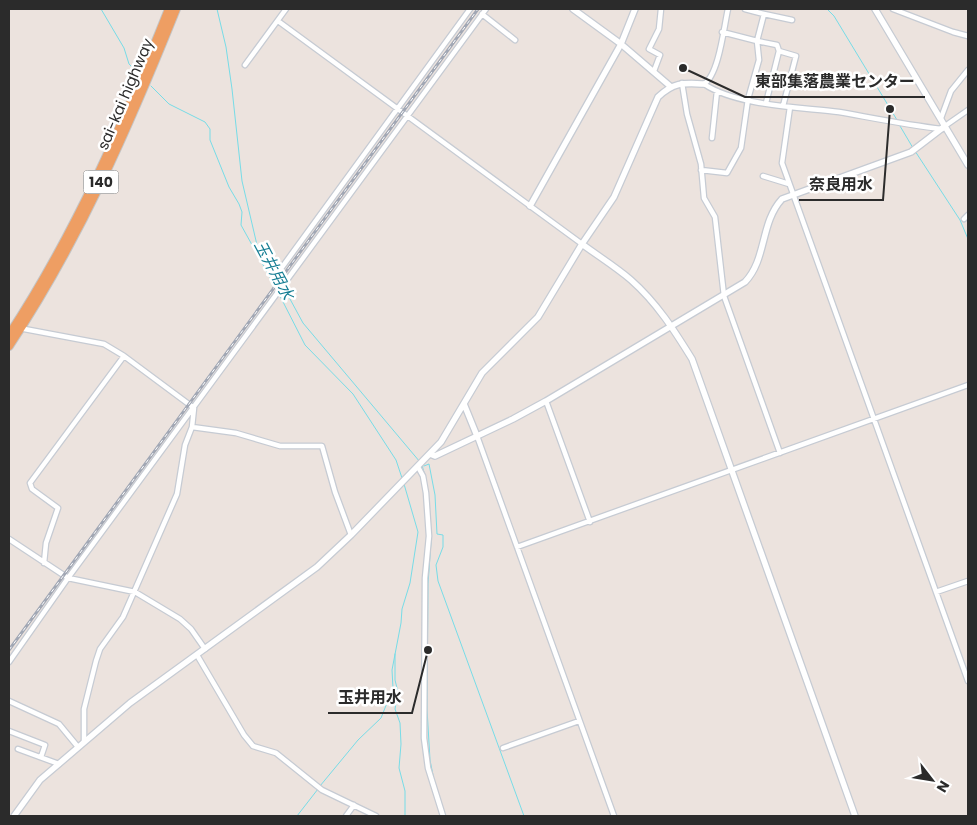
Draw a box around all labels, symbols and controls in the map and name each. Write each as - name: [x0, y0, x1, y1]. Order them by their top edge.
- street label: sai-kai highway: [92, 34, 158, 153]
- callout: 東部集落農業センター: [745, 66, 925, 97]
- text: 東部集落農業センター: [755, 70, 915, 93]
- callout: 奈良用水: [799, 169, 883, 200]
- road number: 140: [84, 170, 118, 193]
- text: 奈良用水: [809, 173, 873, 196]
- water label: 玉井用水: [249, 236, 300, 305]
- callout: 玉井用水: [328, 682, 412, 713]
- text: 玉井用水: [338, 686, 402, 709]
- north arrow: [907, 755, 957, 805]
- text: N: [932, 777, 954, 796]

